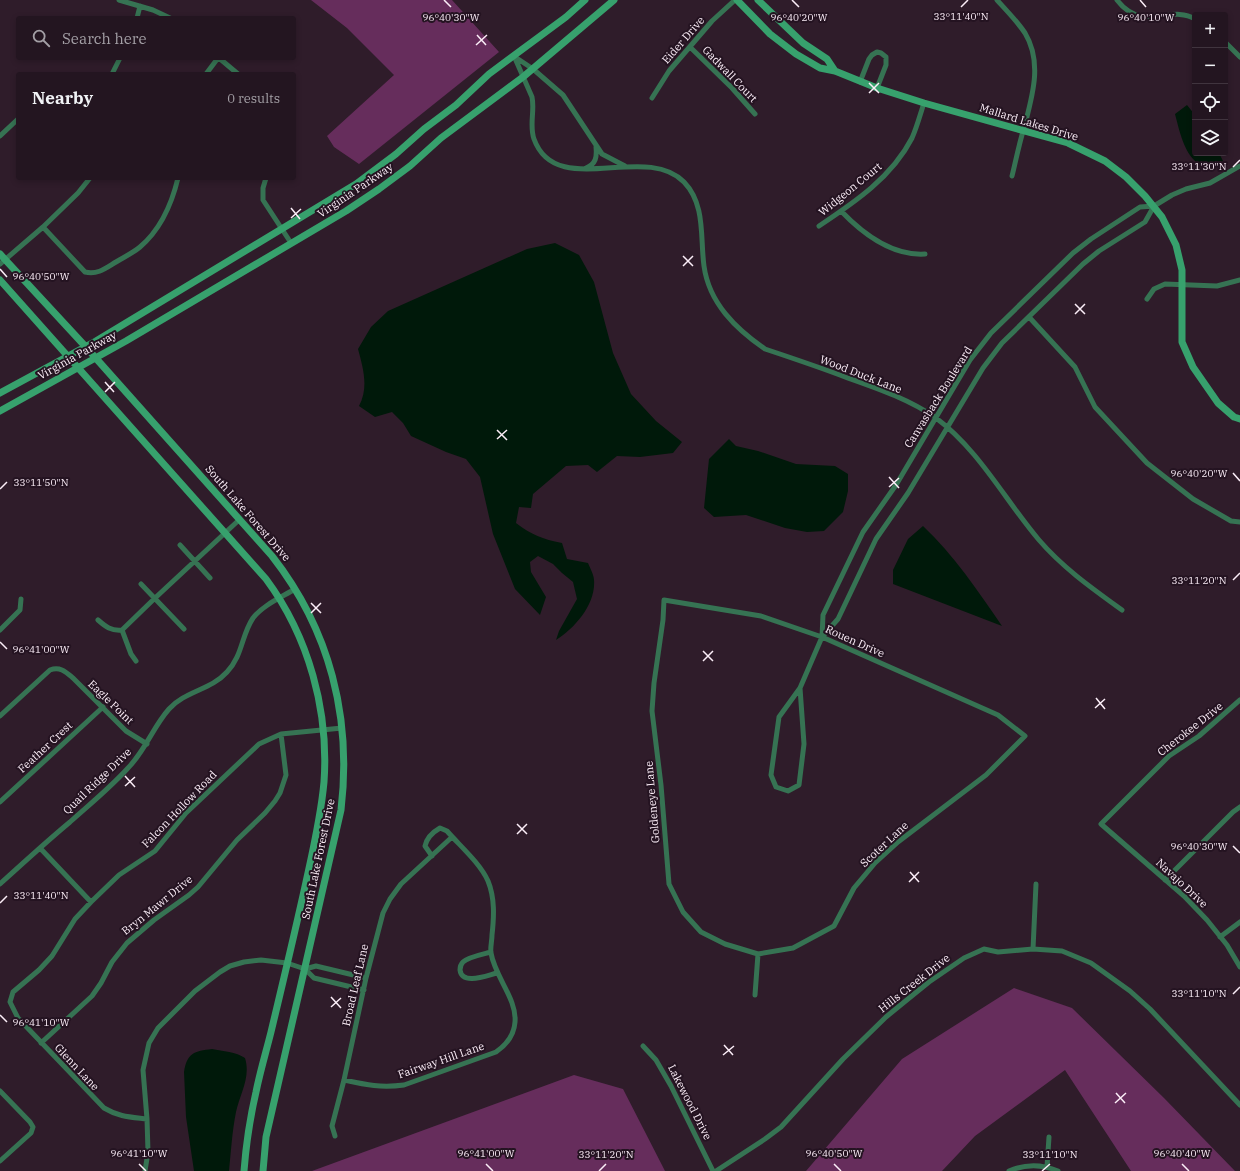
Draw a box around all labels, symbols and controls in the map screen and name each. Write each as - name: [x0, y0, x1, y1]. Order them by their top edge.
- text: 33°11'40"N: [934, 10, 989, 23]
- text: 96°40'30"W: [422, 11, 480, 24]
- text: 96°40'20"W: [770, 11, 828, 24]
- text: 96°40'10"W: [1117, 11, 1175, 24]
- map controls: [1192, 12, 1228, 156]
- button: +: [1192, 12, 1228, 48]
- street label: Eider Drive: [659, 13, 707, 67]
- search box: [16, 16, 296, 60]
- icon: search: [30, 27, 52, 49]
- text: Search here: [62, 29, 147, 48]
- street label: Gadwall Court: [700, 43, 761, 105]
- button: −: [1192, 48, 1228, 84]
- button: locate: [1192, 84, 1228, 120]
- text: Nearby: [32, 87, 93, 109]
- text: 0 results: [227, 90, 280, 107]
- street label: Mallard Lakes Drive: [978, 100, 1080, 144]
- button: layers: [1192, 120, 1228, 156]
- street label: Virginia Parkway: [315, 159, 396, 220]
- street label: Widgeon Court: [816, 159, 884, 219]
- text: 33°11'30"N: [1172, 160, 1227, 173]
- text: 96°40'50"W: [12, 270, 70, 283]
- street label: Virginia Parkway: [35, 327, 119, 382]
- street label: Canvasback Boulevard: [901, 343, 975, 450]
- street label: Wood Duck Lane: [818, 352, 904, 396]
- street label: South Lake Forest Drive: [202, 462, 294, 564]
- text: 96°40'20"W: [1170, 467, 1228, 480]
- text: 33°11'50"N: [14, 476, 69, 489]
- text: 33°11'20"N: [1172, 574, 1227, 587]
- street label: Rouen Drive: [823, 622, 887, 660]
- text: 96°41'00"W: [12, 643, 70, 656]
- street label: Eagle Point: [85, 677, 137, 727]
- street label: Cherokee Drive: [1154, 699, 1226, 759]
- street label: Feather Crest: [15, 718, 75, 776]
- street label: Quail Ridge Drive: [60, 745, 134, 817]
- street label: Goldeneye Lane: [641, 760, 663, 844]
- street label: Falcon Hollow Road: [139, 767, 220, 851]
- street label: South Lake Forest Drive: [298, 797, 338, 921]
- street label: Scoter Lane: [857, 818, 911, 870]
- text: 96°40'30"W: [1170, 840, 1228, 853]
- street label: Navajo Drive: [1153, 855, 1211, 911]
- street label: Bryn Mawr Drive: [119, 872, 195, 938]
- text: 33°11'40"N: [14, 889, 69, 902]
- street label: Broad Leaf Lane: [339, 942, 371, 1028]
- street label: Hills Creek Drive: [875, 951, 953, 1015]
- text: 33°11'10"N: [1172, 987, 1227, 1000]
- text: 96°41'10"W: [12, 1016, 70, 1029]
- street label: Fairway Hill Lane: [396, 1039, 486, 1081]
- street label: Glenn Lane: [52, 1041, 102, 1093]
- street label: Lakewood Drive: [665, 1062, 715, 1142]
- text: 96°41'10"W: [110, 1147, 168, 1160]
- text: 96°41'00"W: [457, 1147, 515, 1160]
- text: 96°40'50"W: [805, 1147, 863, 1160]
- text: 96°40'40"W: [1153, 1147, 1211, 1160]
- text: 33°11'20"N: [579, 1148, 634, 1161]
- text: 33°11'10"N: [1023, 1148, 1078, 1161]

